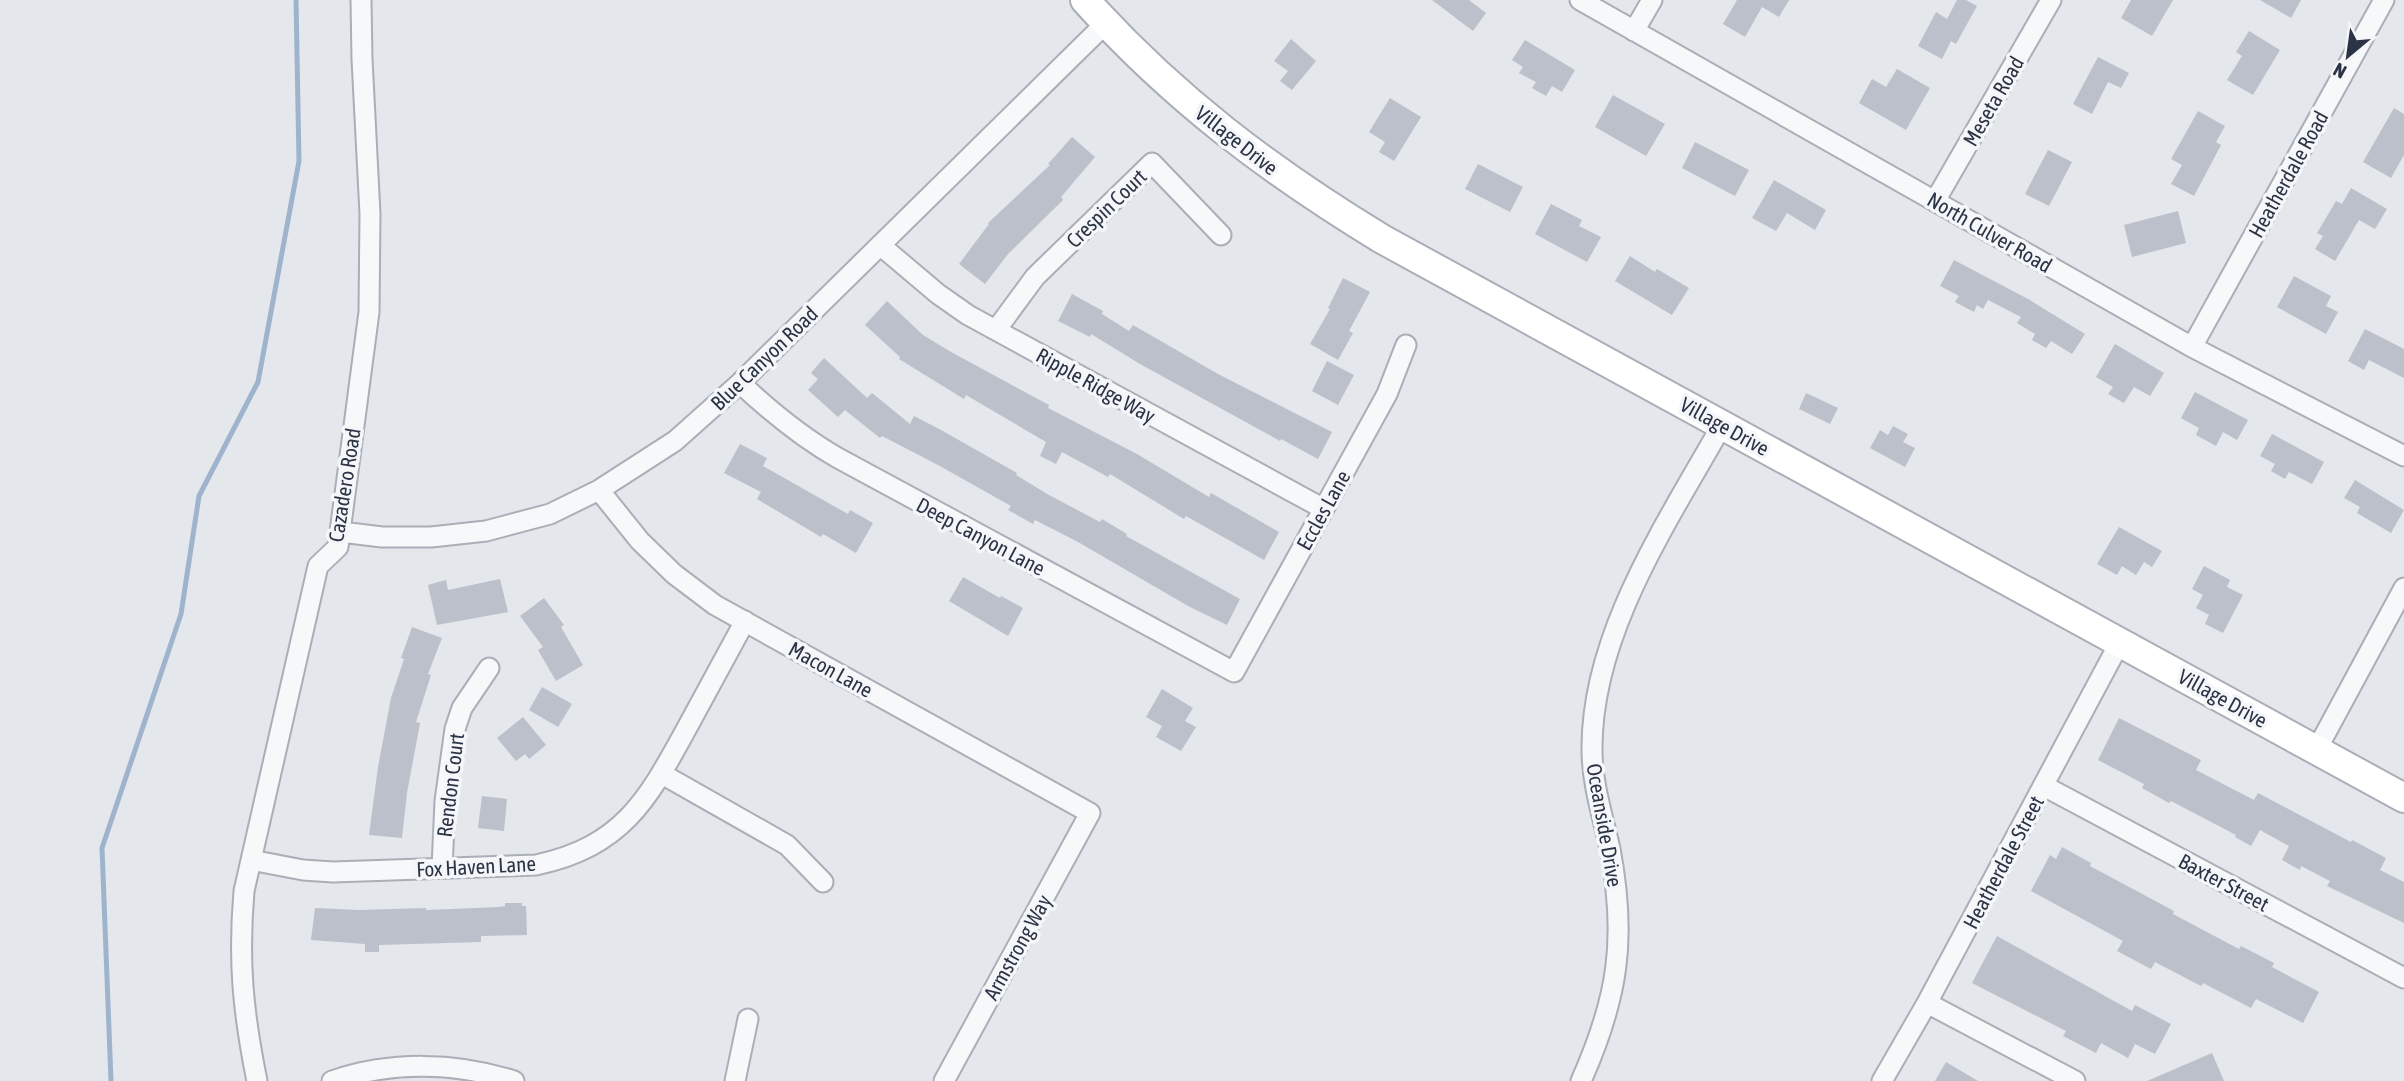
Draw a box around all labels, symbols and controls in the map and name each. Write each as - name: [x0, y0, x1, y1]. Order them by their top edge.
- north arrow: [2313, 21, 2383, 91]
- street label: Meseta Road: [1958, 52, 2028, 150]
- text: N: [2330, 59, 2350, 83]
- street label: Village Drive: [1191, 100, 1283, 180]
- street label: Heatherdale Road: [2243, 107, 2333, 241]
- street label: Crespin Court: [1061, 164, 1151, 252]
- street label: North Culver Road: [1924, 187, 2056, 277]
- street label: Blue Canyon Road: [706, 301, 822, 415]
- street label: Ripple Ridge Way: [1032, 342, 1160, 428]
- street label: Village Drive: [1676, 392, 1774, 460]
- street label: Cazadero Road: [323, 426, 365, 544]
- street label: Eccles Lane: [1291, 466, 1355, 554]
- street label: Deep Canyon Lane: [913, 492, 1049, 580]
- street label: Macon Lane: [785, 636, 877, 702]
- street label: Village Drive: [2174, 664, 2272, 732]
- street label: Rendon Court: [432, 732, 468, 838]
- street label: Oceanside Drive: [1582, 761, 1628, 889]
- street label: Heatherdale Street: [1958, 791, 2048, 933]
- street label: Baxter Street: [2175, 848, 2273, 916]
- street label: Fox Haven Lane: [416, 851, 536, 881]
- street label: Armstrong Way: [978, 890, 1056, 1004]

